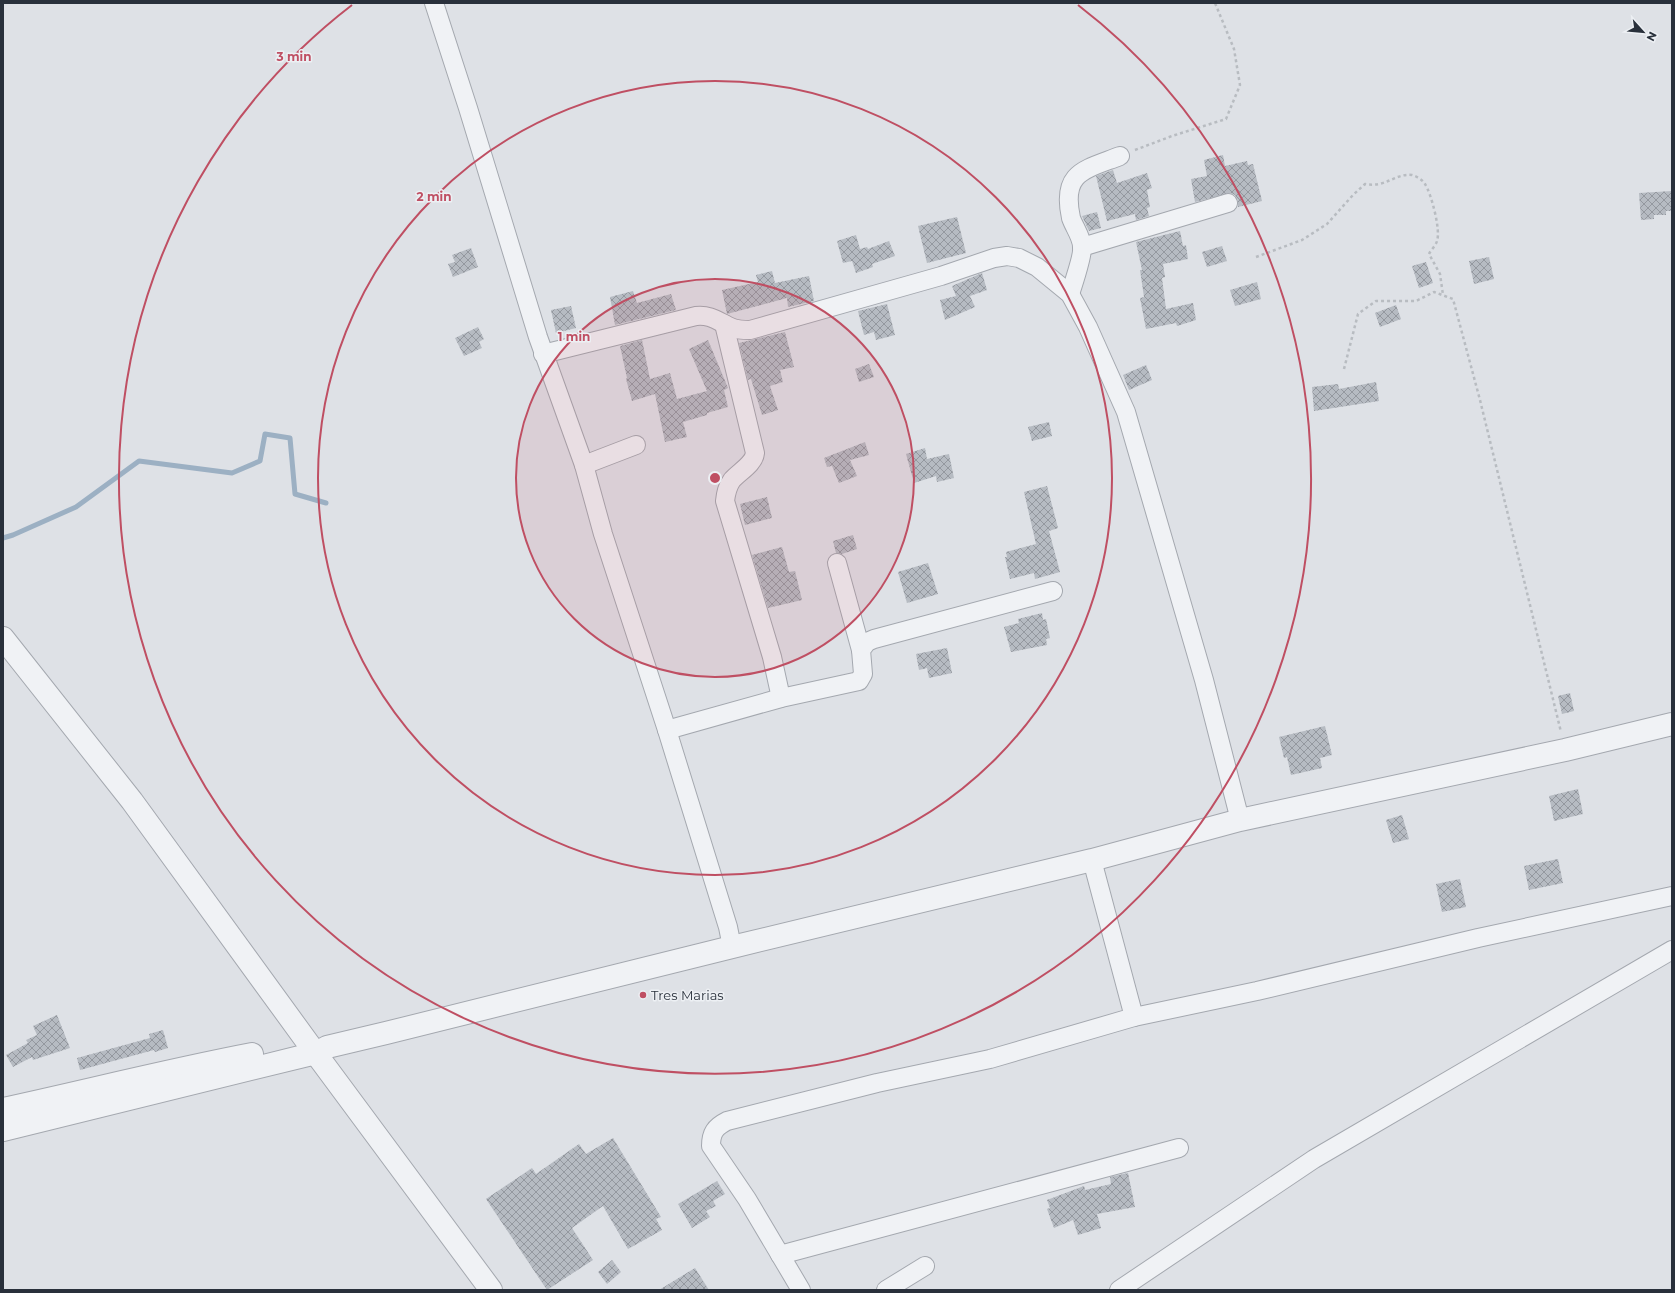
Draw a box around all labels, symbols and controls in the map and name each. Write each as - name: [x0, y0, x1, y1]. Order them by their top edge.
- north arrow: [1623, 12, 1663, 52]
- text: N: [1644, 29, 1660, 44]
- text: 3 min: [276, 49, 312, 64]
- text: 2 min: [417, 189, 451, 204]
- text: 1 min: [558, 329, 590, 344]
- centre of rings: [708, 471, 722, 485]
- place label: Tres Marias: [651, 987, 724, 1003]
- marker: Tres Marias: [638, 990, 648, 1000]

